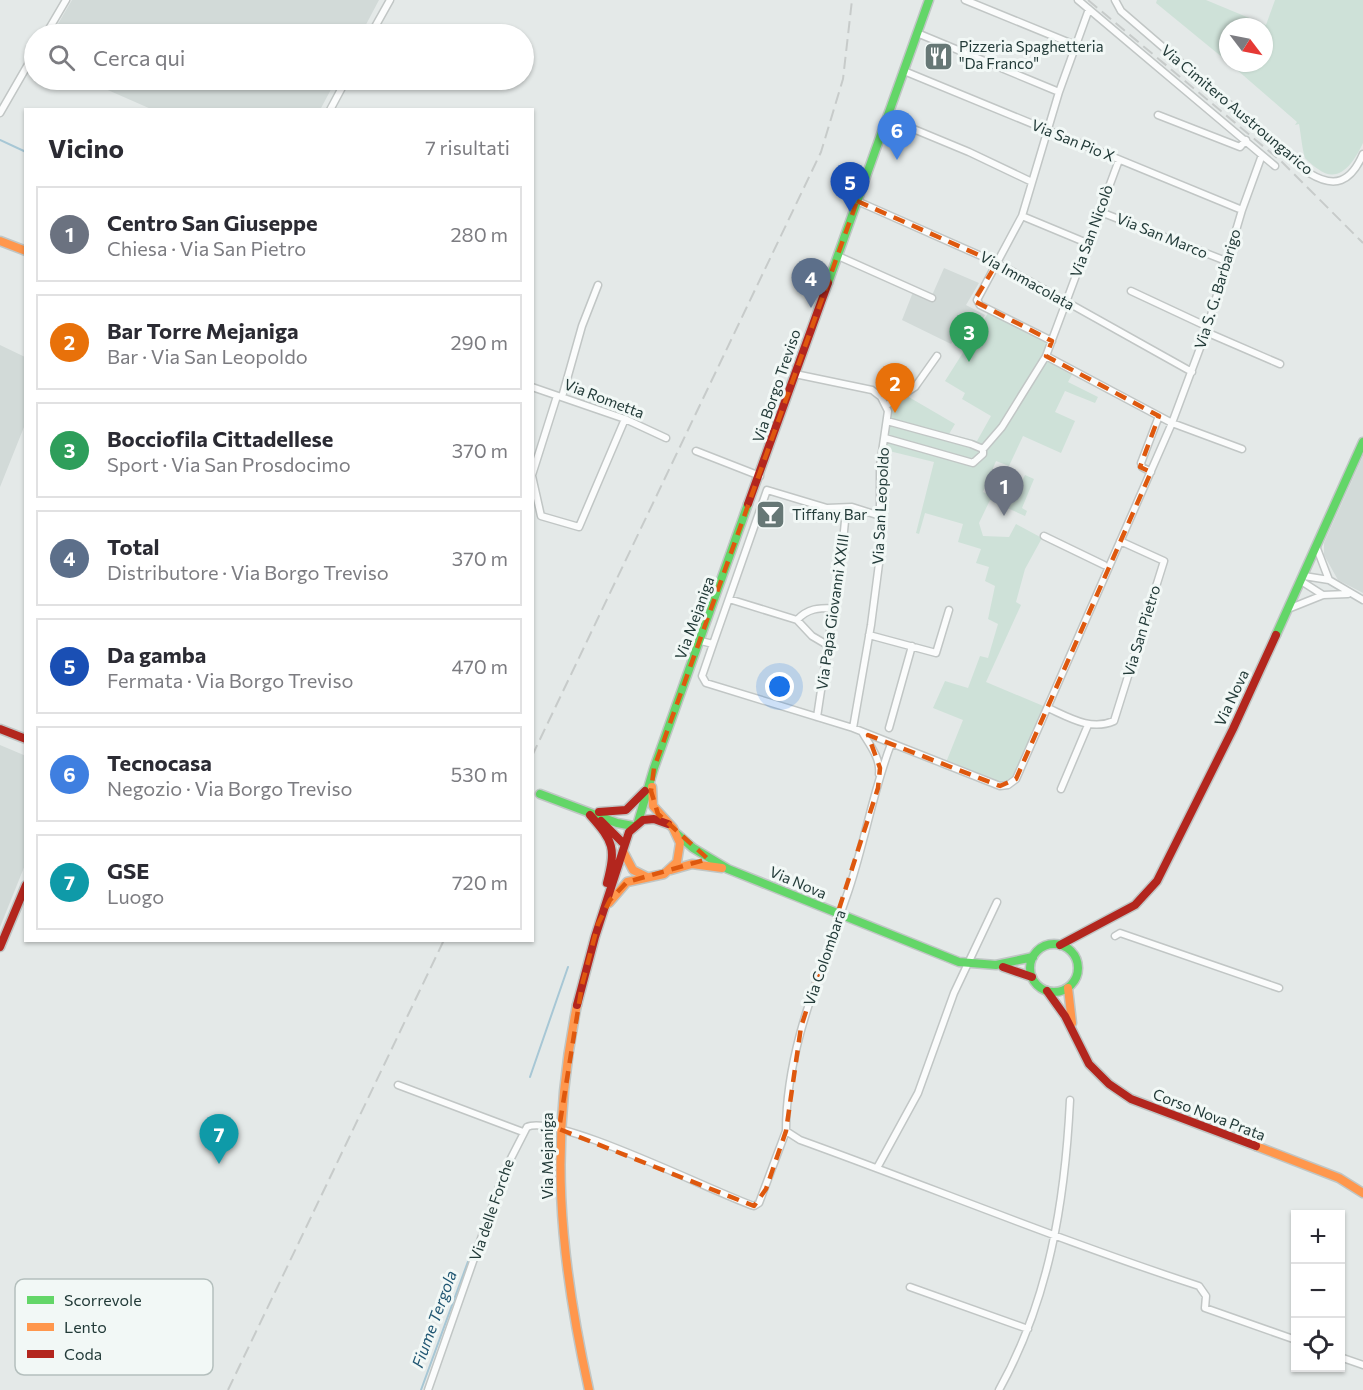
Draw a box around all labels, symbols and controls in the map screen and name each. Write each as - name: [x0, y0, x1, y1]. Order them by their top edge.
- north arrow: [1219, 18, 1273, 72]
- search box: [24, 24, 534, 90]
- place label: Pizzeria Spaghetteria "Da Franco": [959, 37, 1103, 72]
- restaurant icon: Pizzeria Spaghetteria "Da Franco": [922, 40, 954, 72]
- street label: Via Cimitero Austroungarico: [1158, 40, 1317, 178]
- icon: search: [45, 41, 78, 74]
- text: Cerca qui: [93, 44, 185, 71]
- pin: 6: [878, 110, 916, 160]
- street label: Via San Pio X: [1029, 115, 1118, 165]
- text: Vicino: [48, 132, 124, 163]
- text: 7 risultati: [425, 135, 510, 159]
- pin: 5: [830, 162, 870, 212]
- street label: Via San Nicolò: [1066, 182, 1116, 279]
- text: Centro San Giuseppe: [107, 209, 318, 236]
- street label: Via San Marco: [1114, 209, 1211, 262]
- text: 1: [65, 222, 74, 246]
- text: 280 m: [450, 222, 508, 246]
- street label: Via S. G. Barbarigo: [1190, 227, 1244, 351]
- text: Chiesa · Via San Pietro: [107, 236, 306, 260]
- street label: Via Immacolata: [977, 247, 1078, 313]
- pin: 4: [792, 258, 830, 308]
- pin: 3: [950, 312, 988, 362]
- text: Bar Torre Mejaniga: [107, 317, 299, 344]
- street label: Via Borgo Treviso: [748, 327, 804, 445]
- text: 2: [64, 330, 75, 354]
- text: 290 m: [450, 330, 508, 354]
- text: Bar · Via San Leopoldo: [107, 344, 308, 368]
- pin: 2: [876, 364, 914, 413]
- street label: Via Rometta: [562, 375, 647, 422]
- text: Bocciofila Cittadellese: [107, 425, 333, 452]
- text: 3: [64, 438, 75, 462]
- text: 370 m: [452, 438, 508, 462]
- street label: Via San Leopoldo: [868, 447, 892, 565]
- text: Sport · Via San Prosdocimo: [107, 452, 351, 476]
- pin: 1: [984, 466, 1024, 516]
- bar icon: Tiffany Bar: [755, 499, 787, 531]
- place label: Tiffany Bar: [792, 505, 867, 523]
- text: Total: [107, 533, 160, 560]
- street label: Via Papa Giovanni XXIII: [812, 533, 852, 691]
- text: 4: [63, 546, 76, 570]
- text: 370 m: [452, 546, 508, 570]
- text: Distributore · Via Borgo Treviso: [107, 560, 389, 584]
- street label: Via Mejaniga: [671, 574, 717, 662]
- street label: Via San Pietro: [1119, 583, 1164, 679]
- text: Da gamba: [107, 641, 206, 668]
- text: 5: [64, 654, 75, 678]
- text: 470 m: [452, 654, 508, 678]
- street label: Via Nova: [1210, 666, 1252, 729]
- text: Fermata · Via Borgo Treviso: [107, 668, 354, 692]
- your location: [765, 672, 794, 701]
- text: Tecnocasa: [107, 749, 212, 776]
- text: 6: [63, 762, 76, 786]
- text: 530 m: [451, 762, 508, 786]
- text: Negozio · Via Borgo Treviso: [107, 776, 353, 800]
- text: GSE: [107, 857, 149, 884]
- street label: Via Nova: [767, 862, 830, 902]
- text: 7: [64, 870, 75, 894]
- text: 720 m: [452, 870, 508, 894]
- text: Luogo: [107, 884, 164, 908]
- street label: Via Colombara: [799, 907, 849, 1008]
- street label: Corso Nova Prata: [1151, 1084, 1268, 1144]
- street label: Via Mejaniga: [538, 1112, 556, 1200]
- pin: 7: [200, 1114, 238, 1164]
- street label: Via delle Forche: [465, 1156, 517, 1263]
- map controls: [1291, 1210, 1345, 1372]
- button: +: [1291, 1210, 1345, 1264]
- button: −: [1291, 1264, 1345, 1318]
- water label: Fiume Tergola: [407, 1268, 460, 1370]
- legend: [15, 1279, 213, 1375]
- text: Scorrevole: [64, 1290, 142, 1309]
- text: Lento: [64, 1317, 107, 1336]
- button: locate: [1291, 1318, 1345, 1372]
- text: Coda: [64, 1344, 102, 1363]

